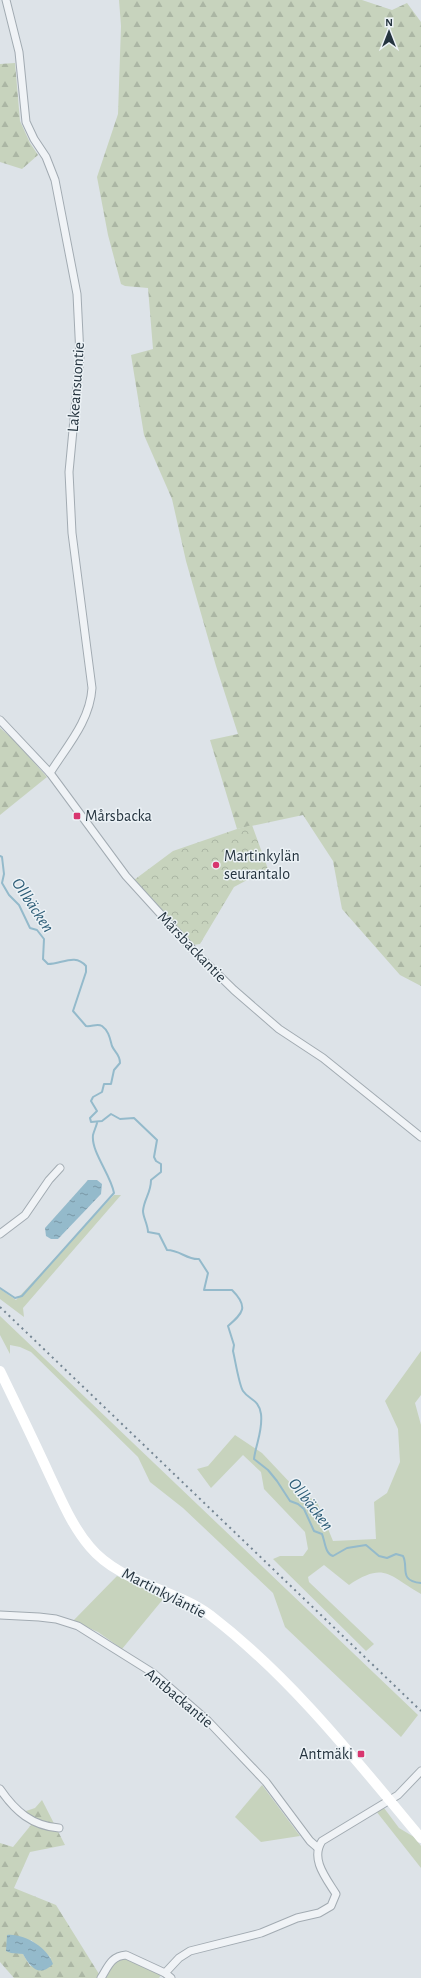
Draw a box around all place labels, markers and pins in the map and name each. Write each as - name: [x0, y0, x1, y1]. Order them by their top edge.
- place label: Mårsbacka: [85, 808, 152, 824]
- marker: Mårsbacka: [72, 811, 82, 821]
- place label: Martinkylän seurantalo: [224, 848, 300, 882]
- marker: Martinkylän seurantalo: [211, 860, 221, 870]
- place label: Antmäki: [299, 1746, 353, 1762]
- marker: Antmäki: [356, 1749, 366, 1759]

